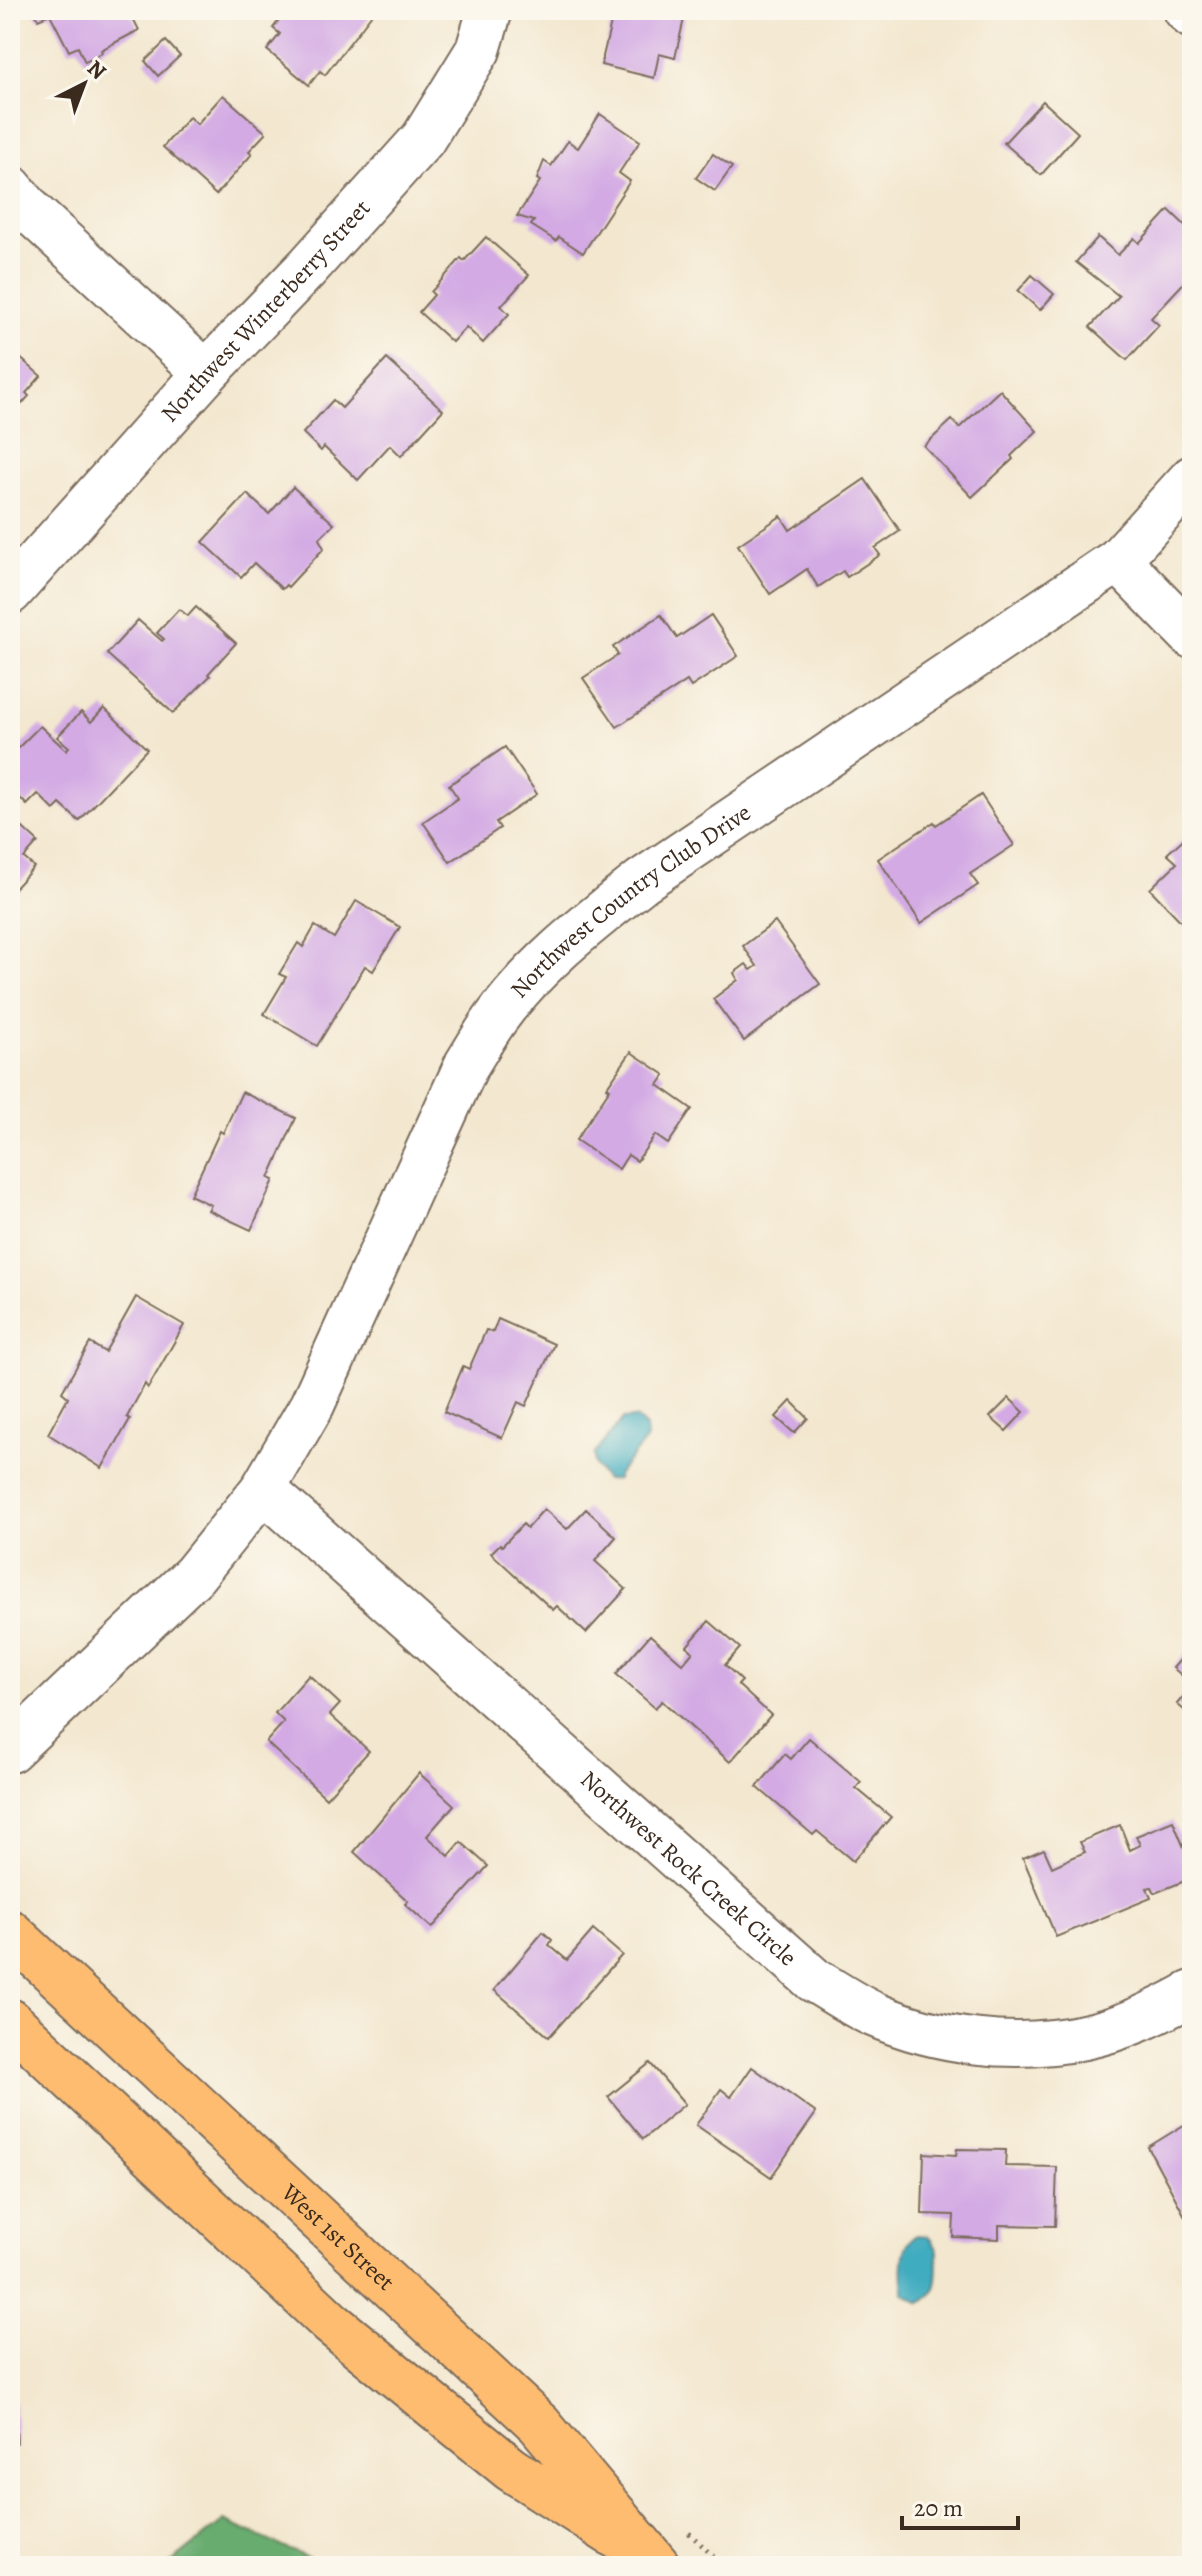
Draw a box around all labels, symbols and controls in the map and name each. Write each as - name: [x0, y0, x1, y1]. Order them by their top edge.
- north arrow: [44, 44, 124, 124]
- text: N: [81, 53, 113, 86]
- street label: Northwest Winterberry Street: [154, 192, 377, 429]
- street label: Northwest Country Club Drive: [503, 796, 757, 1005]
- street label: Northwest Rock Creek Circle: [574, 1763, 804, 1973]
- street label: West 1st Street: [274, 2176, 401, 2298]
- scale bar: [902, 2480, 1018, 2530]
- text: 20 m: [914, 2492, 963, 2524]

